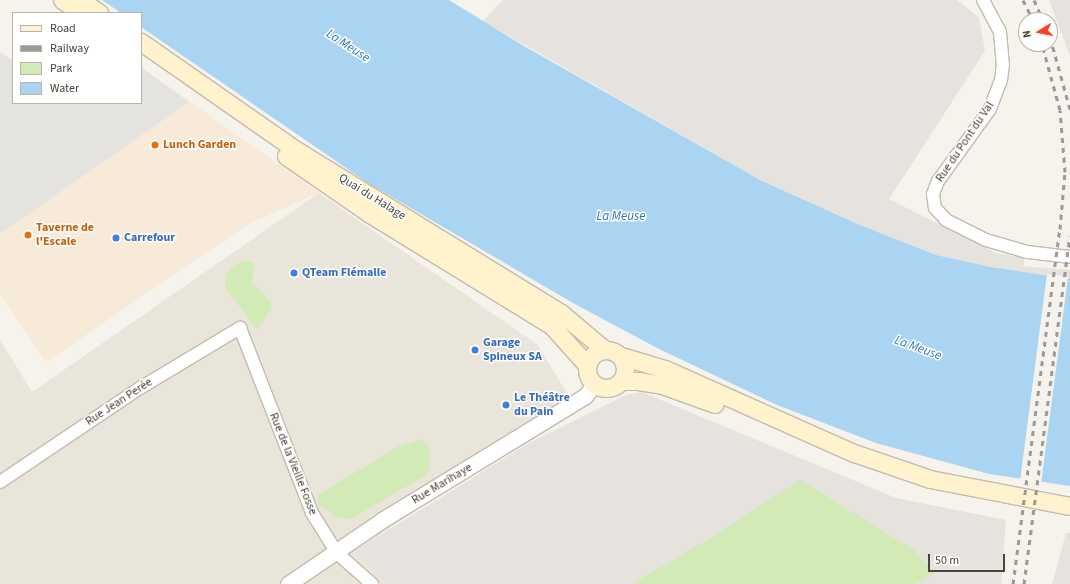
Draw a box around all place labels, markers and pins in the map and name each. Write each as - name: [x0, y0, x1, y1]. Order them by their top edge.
- place label: Lunch Garden: [163, 138, 236, 152]
- marker: Lunch Garden: [150, 140, 160, 150]
- place label: Taverne de l'Escale: [36, 221, 94, 249]
- marker: Taverne de l'Escale: [23, 230, 33, 240]
- place label: Carrefour: [124, 231, 175, 245]
- marker: Carrefour: [111, 233, 121, 243]
- place label: QTeam Flémalle: [302, 266, 386, 280]
- marker: QTeam Flémalle: [289, 268, 299, 278]
- place label: Garage Spineux SA: [483, 336, 542, 364]
- marker: Garage Spineux SA: [470, 345, 480, 355]
- place label: Le Théâtre du Pain: [514, 391, 570, 419]
- marker: Le Théâtre du Pain: [501, 400, 511, 410]

